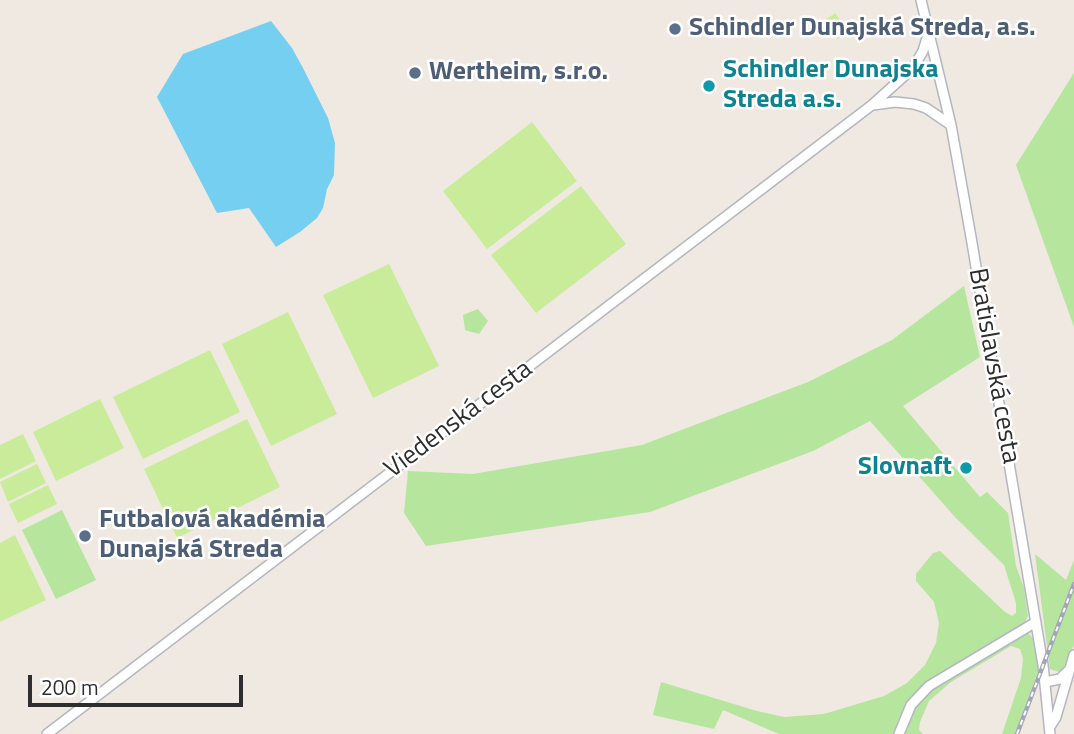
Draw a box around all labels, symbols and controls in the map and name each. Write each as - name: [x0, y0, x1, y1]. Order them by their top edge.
- place label: Schindler Dunajská Streda, a.s.: [689, 13, 1036, 45]
- marker: Schindler Dunajská Streda, a.s.: [667, 21, 683, 37]
- place label: Schindler Dunajska Streda a.s.: [723, 55, 938, 116]
- place label: Wertheim, s.r.o.: [429, 57, 608, 89]
- marker: Wertheim, s.r.o.: [407, 65, 423, 81]
- marker: Schindler Dunajska Streda a.s.: [701, 78, 717, 94]
- street label: Bratislavská cesta: [960, 266, 1026, 466]
- street label: Viedenská cesta: [379, 354, 539, 486]
- place label: Slovnaft: [858, 452, 952, 484]
- marker: Slovnaft: [958, 460, 974, 476]
- place label: Futbalová akadémia Dunajská Streda: [99, 505, 326, 566]
- marker: Futbalová akadémia Dunajská Streda: [77, 528, 93, 544]
- scale bar: [32, 660, 247, 704]
- text: 200 m: [41, 671, 98, 703]

